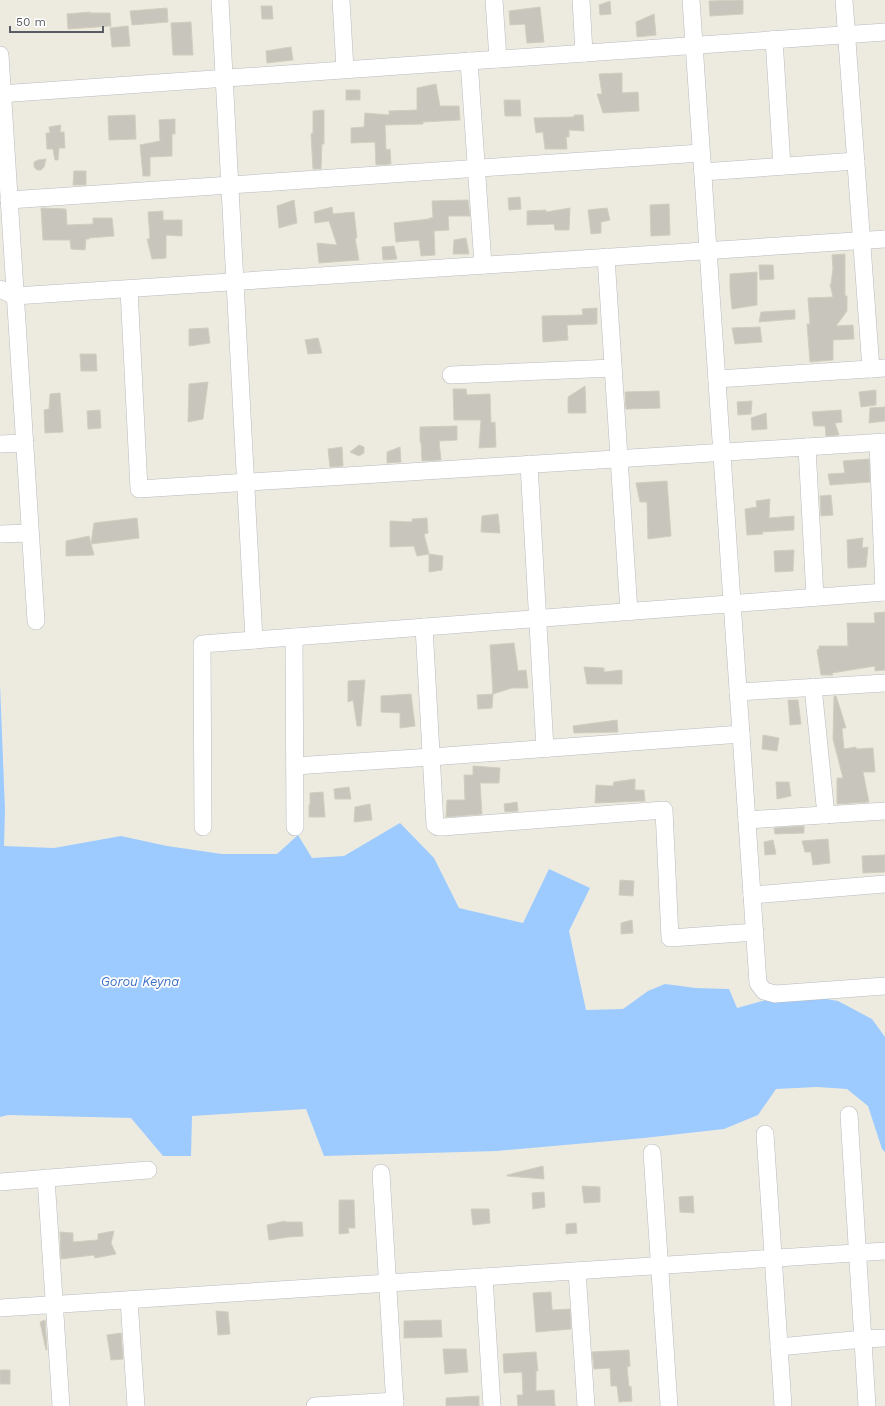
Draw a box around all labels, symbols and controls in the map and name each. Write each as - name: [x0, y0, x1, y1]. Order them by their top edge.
- scale bar: [10, 8, 103, 34]
- text: 50 m: [16, 15, 46, 29]
- water label: Gorou Keyna: [101, 974, 179, 989]

